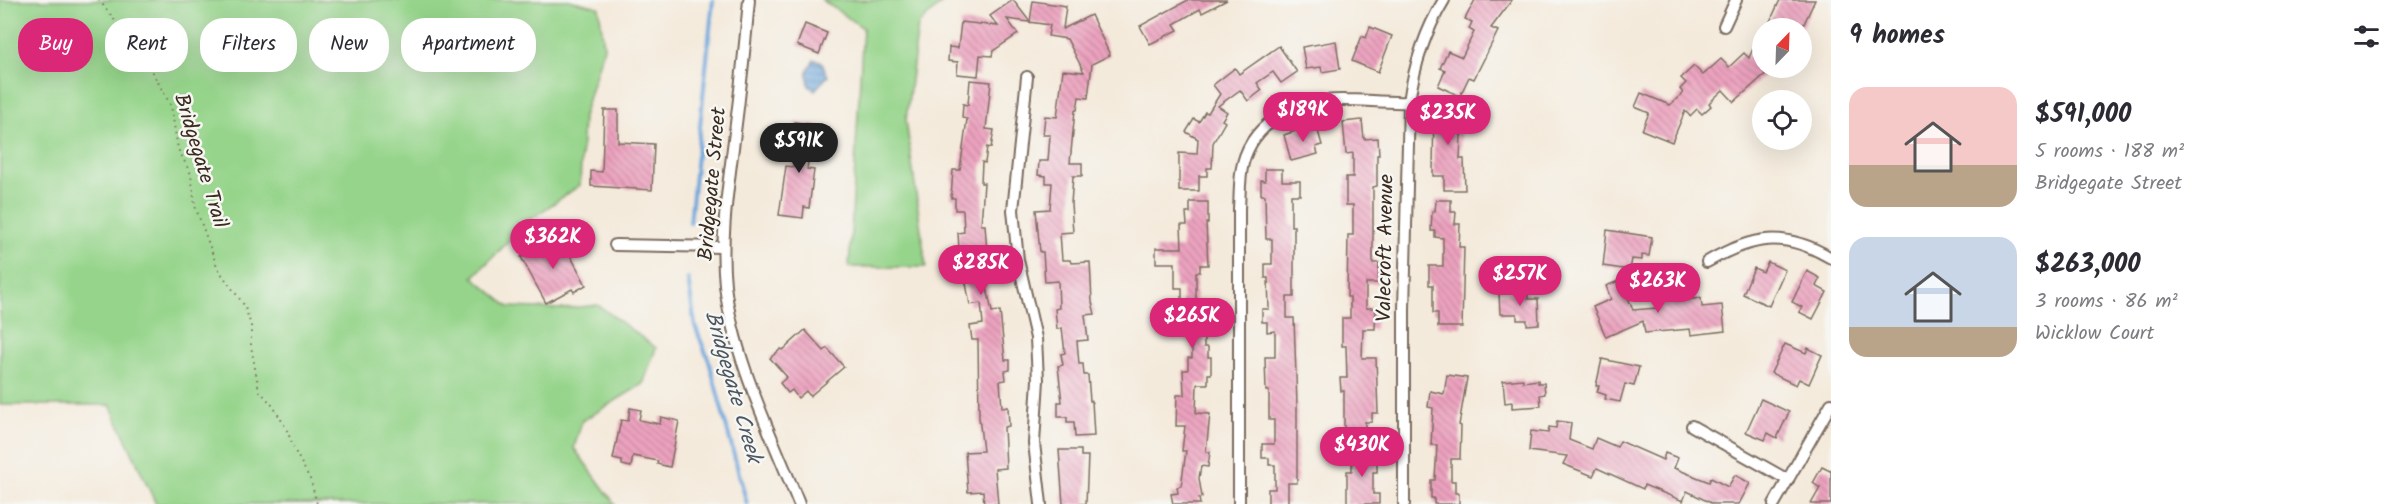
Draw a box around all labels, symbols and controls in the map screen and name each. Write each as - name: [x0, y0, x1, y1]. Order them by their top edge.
- text: 9 homes: [1849, 15, 1945, 57]
- chip: Buy: [18, 18, 93, 72]
- chip: Rent: [105, 18, 188, 72]
- chip: Filters: [200, 18, 297, 72]
- chip: New: [309, 18, 389, 72]
- chip: Apartment: [401, 18, 536, 72]
- north arrow: [1752, 18, 1812, 78]
- map controls: [1752, 18, 1812, 150]
- icon: filters: [2350, 20, 2383, 53]
- street label: Bridgegate Trail: [164, 90, 236, 232]
- button: locate: [1752, 90, 1812, 150]
- pin: $189K: [1261, 92, 1345, 143]
- text: $591,000: [2035, 94, 2131, 136]
- text: $189K: [1277, 95, 1329, 127]
- pin: $235K: [1406, 95, 1490, 146]
- text: $235K: [1420, 98, 1476, 130]
- street label: Bridgegate Street: [690, 105, 736, 262]
- icon: home: [1897, 111, 1969, 183]
- pin: $591K: [757, 123, 841, 174]
- text: $591K: [774, 126, 824, 158]
- text: 5 rooms · 188 m²: [2035, 136, 2184, 168]
- text: Bridgegate Street: [2035, 168, 2182, 200]
- street label: Valecroft Avenue: [1368, 173, 1404, 322]
- pin: $362K: [511, 219, 595, 270]
- text: $362K: [524, 222, 582, 254]
- text: $263,000: [2035, 244, 2141, 286]
- pin: $285K: [939, 245, 1023, 296]
- text: $285K: [952, 248, 1010, 280]
- pin: $257K: [1478, 256, 1562, 307]
- text: $257K: [1492, 259, 1548, 291]
- icon: home: [1897, 261, 1969, 333]
- pin: $263K: [1616, 263, 1700, 314]
- text: $263K: [1629, 266, 1687, 298]
- text: 3 rooms · 86 m²: [2035, 286, 2178, 318]
- pin: $265K: [1150, 298, 1234, 349]
- text: $265K: [1164, 301, 1220, 333]
- water label: Bridgegate Creek: [694, 307, 771, 471]
- text: Wicklow Court: [2035, 318, 2154, 350]
- pin: $430K: [1320, 427, 1404, 478]
- text: $430K: [1334, 430, 1390, 462]

